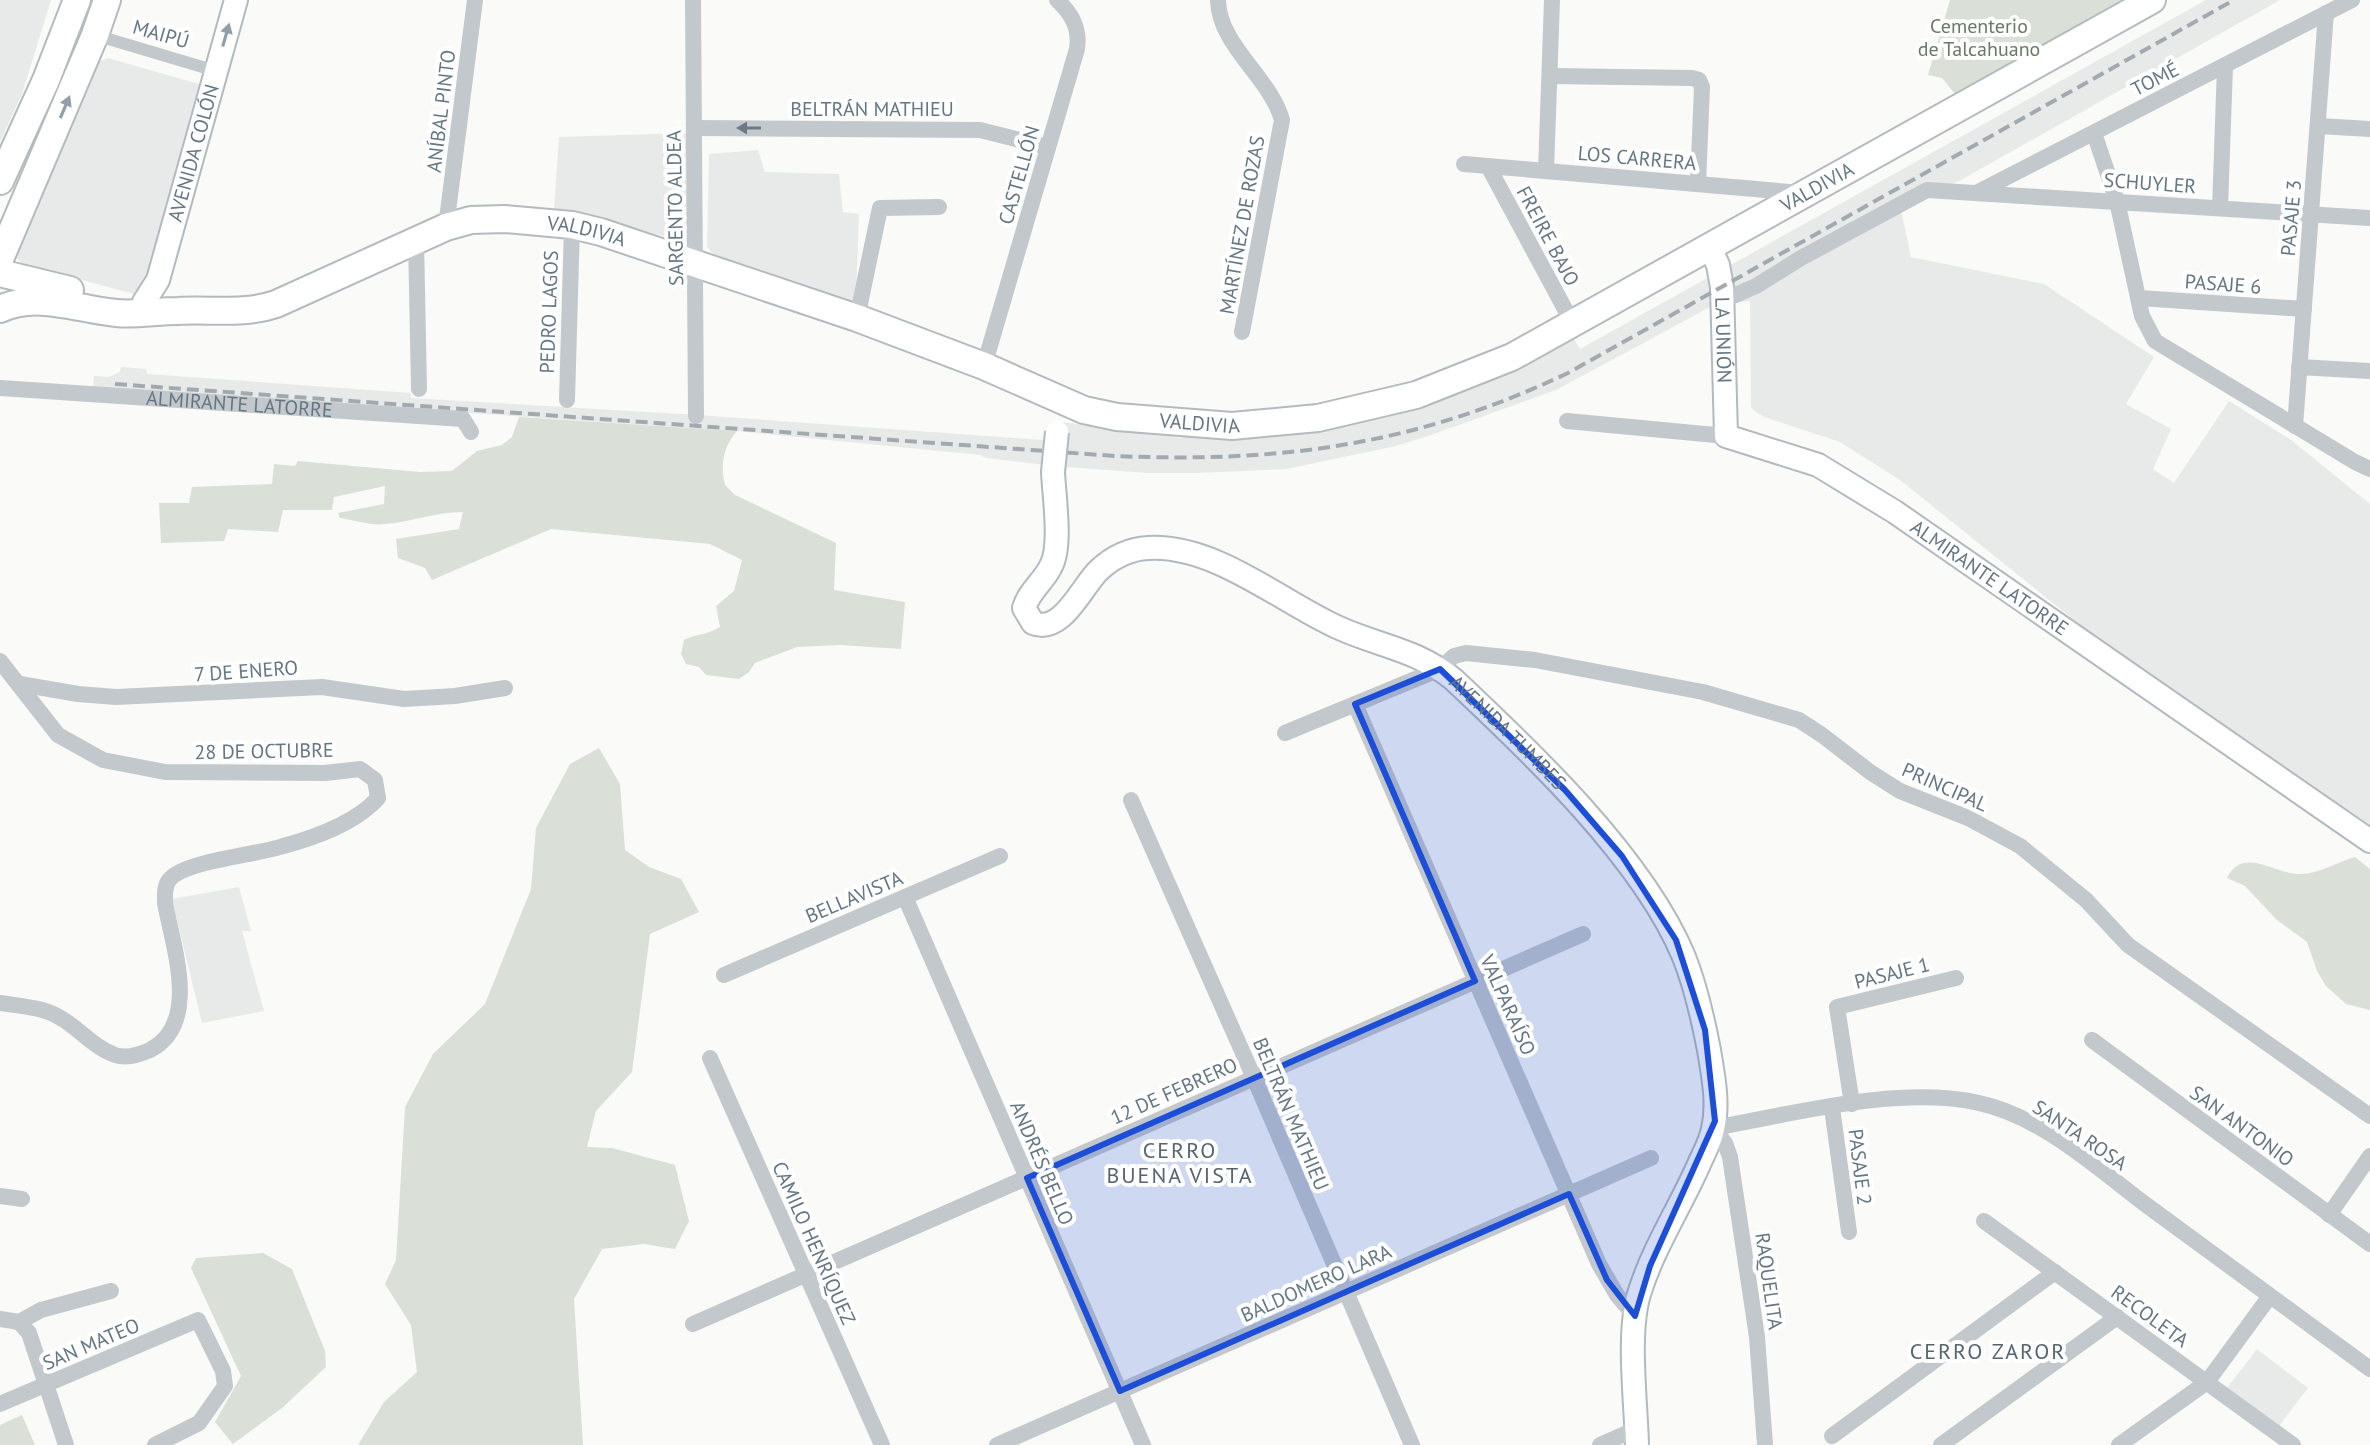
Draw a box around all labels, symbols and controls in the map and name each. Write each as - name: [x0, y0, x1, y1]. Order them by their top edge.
- park label: Cementerio de Talcahuano: [1918, 13, 2040, 62]
- street label: MAIPÚ: [130, 14, 192, 54]
- one-way arrow: [220, 23, 233, 47]
- street label: ANÍBAL PINTO: [421, 48, 461, 174]
- street label: TOMÉ: [2127, 56, 2183, 102]
- street label: AVENIDA COLÓN: [162, 81, 225, 225]
- one-way arrow: [59, 95, 72, 119]
- street label: BELTRÁN MATHIEU: [790, 96, 954, 122]
- one-way arrow: [736, 122, 761, 134]
- street label: CASTELLÓN: [993, 123, 1045, 227]
- street label: SARGENTO ALDEA: [661, 130, 689, 286]
- street label: MARTÍNEZ DE ROZAS: [1213, 134, 1271, 316]
- street label: LOS CARRERA: [1577, 140, 1698, 176]
- street label: VALDIVIA: [1775, 156, 1859, 218]
- street label: SCHUYLER: [2103, 167, 2197, 199]
- street label: PASAJE 3: [2275, 179, 2307, 257]
- street label: FREIRE BAJO: [1511, 182, 1585, 290]
- street label: VALDIVIA: [545, 210, 630, 253]
- street label: PEDRO LAGOS: [534, 250, 564, 374]
- street label: PASAJE 6: [2184, 268, 2262, 300]
- street label: LA UNIÓN: [1709, 296, 1738, 383]
- street label: ALMIRANTE LATORRE: [145, 385, 333, 423]
- street label: VALDIVIA: [1157, 407, 1241, 439]
- street label: ALMIRANTE LATORRE: [1906, 514, 2074, 641]
- street label: 7 DE ENERO: [193, 654, 299, 688]
- street label: AVENIDA TUMBES: [1444, 669, 1572, 795]
- street label: 28 DE OCTUBRE: [194, 737, 334, 765]
- street label: PRINCIPAL: [1898, 757, 1992, 817]
- street label: BELLAVISTA: [801, 865, 907, 929]
- street label: VALPARAÍSO: [1474, 950, 1542, 1059]
- street label: PASAJE 1: [1852, 951, 1932, 995]
- street label: BELTRÁN MATHIEU: [1247, 1034, 1335, 1194]
- street label: 12 DE FEBRERO: [1106, 1051, 1242, 1131]
- street label: SAN ANTONIO: [2185, 1080, 2299, 1172]
- street label: SANTA ROSA: [2028, 1094, 2133, 1176]
- street label: ANDRÉS BELLO: [1004, 1097, 1080, 1229]
- street label: PASAJE 2: [1842, 1127, 1878, 1207]
- district label: CERRO BUENA VISTA: [1106, 1136, 1254, 1189]
- street label: CAMILO HENRÍQUEZ: [766, 1157, 862, 1329]
- street label: RAQUELITA: [1749, 1231, 1789, 1331]
- street label: BALDOMERO LARA: [1237, 1238, 1396, 1328]
- street label: RECOLETA: [2106, 1279, 2194, 1353]
- street label: SAN MATEO: [39, 1312, 143, 1376]
- district label: CERRO ZAROR: [1910, 1337, 2066, 1365]

